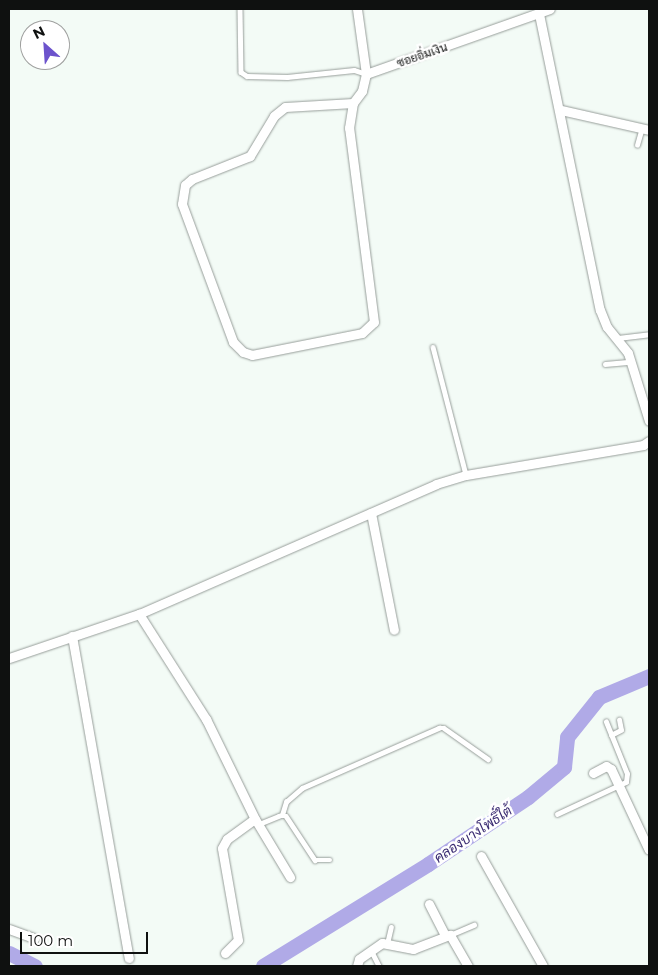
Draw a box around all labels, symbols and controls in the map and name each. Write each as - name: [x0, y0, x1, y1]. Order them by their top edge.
- north arrow: [20, 20, 70, 70]
- text: N: [30, 22, 48, 43]
- street label: ซอยอิ่มเงิน: [395, 40, 449, 70]
- water label: คลองบางโพธิ์ใต้: [431, 802, 515, 866]
- scale bar: [22, 922, 150, 954]
- text: 100 m: [28, 931, 73, 950]

